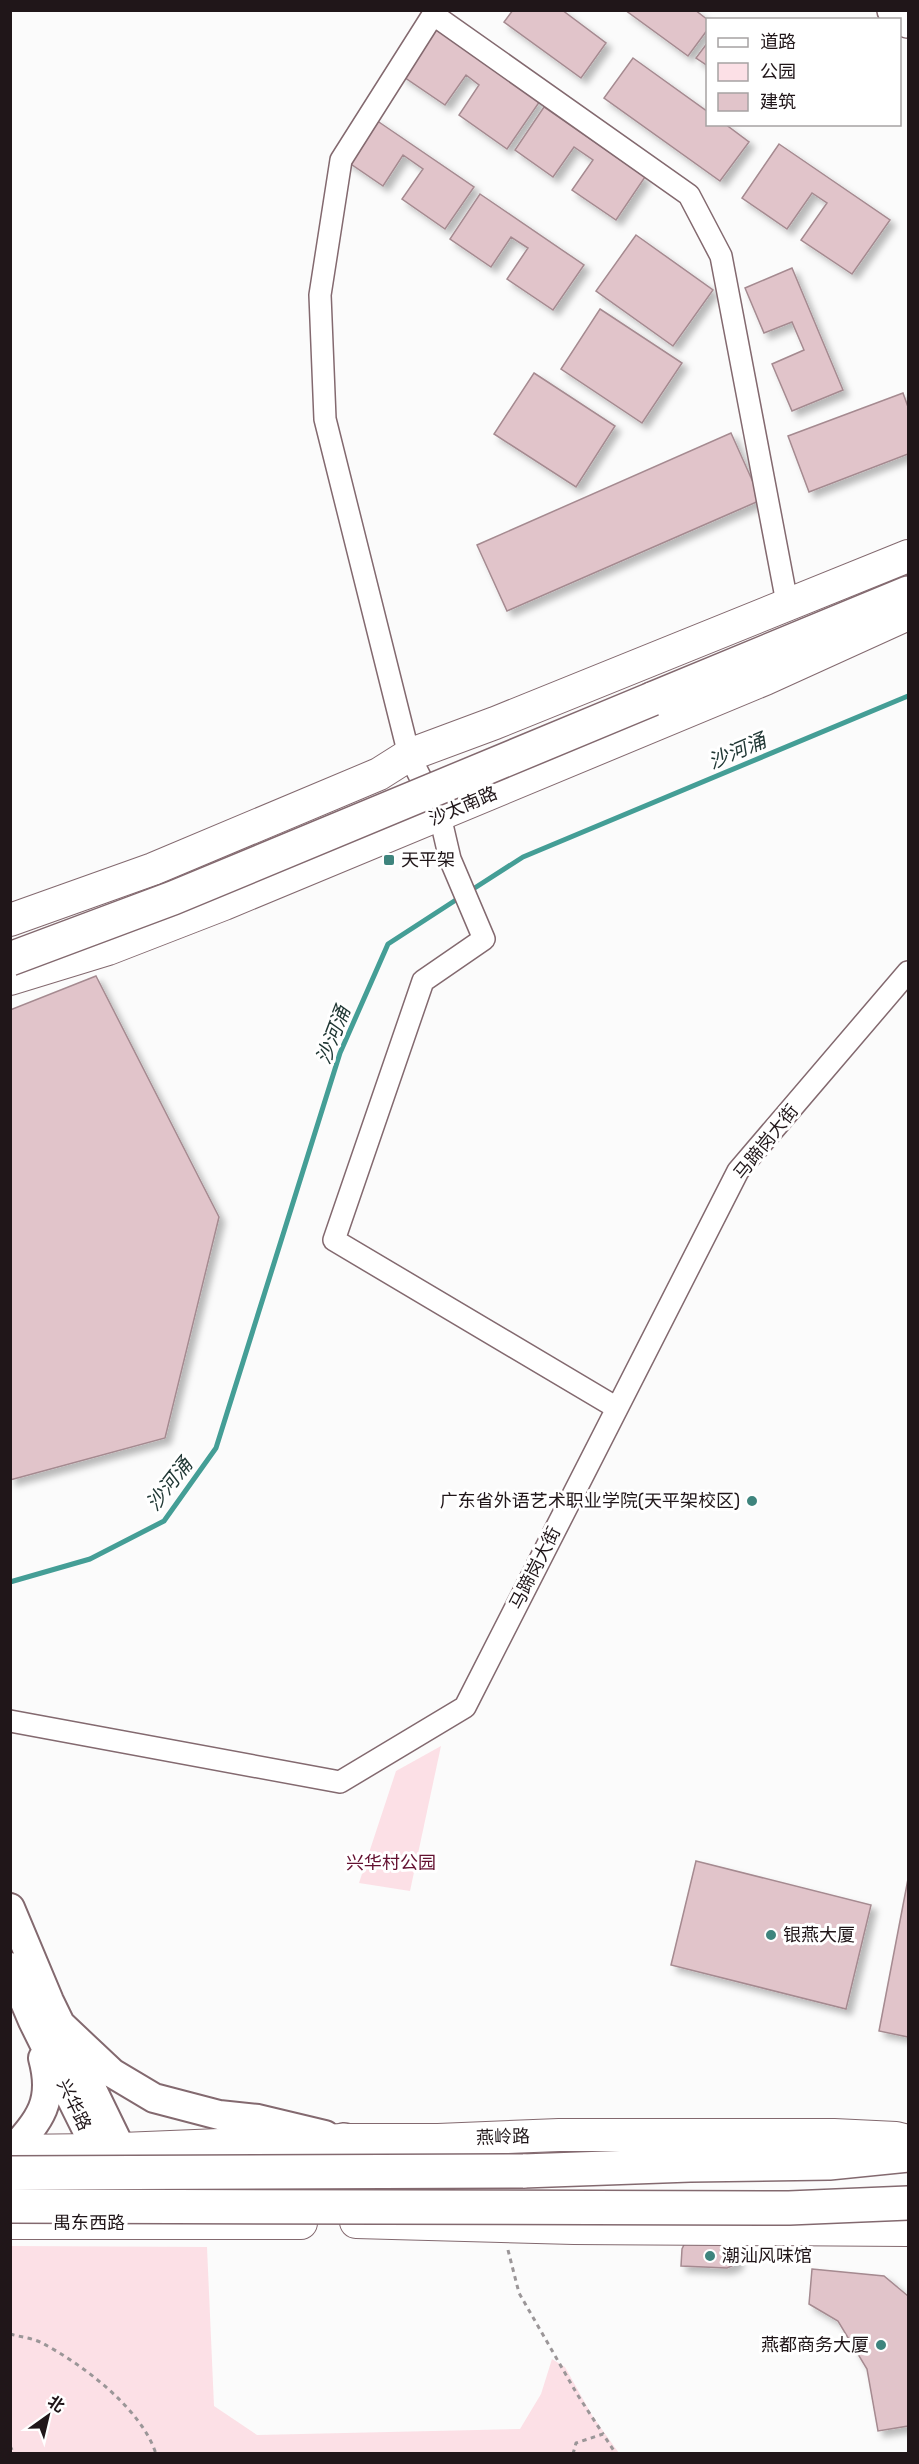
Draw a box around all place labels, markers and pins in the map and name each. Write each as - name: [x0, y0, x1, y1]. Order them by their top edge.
- place label: 天平架: [401, 849, 455, 871]
- marker: 天平架: [382, 853, 396, 867]
- place label: 广东省外语艺术职业学院(天平架校区): [440, 1490, 740, 1512]
- marker: 广东省外语艺术职业学院(天平架校区): [745, 1494, 759, 1508]
- place label: 银燕大厦: [783, 1924, 855, 1946]
- marker: 银燕大厦: [764, 1928, 778, 1942]
- place label: 潮汕风味馆: [722, 2245, 812, 2267]
- marker: 潮汕风味馆: [703, 2249, 717, 2263]
- place label: 燕都商务大厦: [761, 2334, 869, 2356]
- marker: 燕都商务大厦: [874, 2338, 888, 2352]

